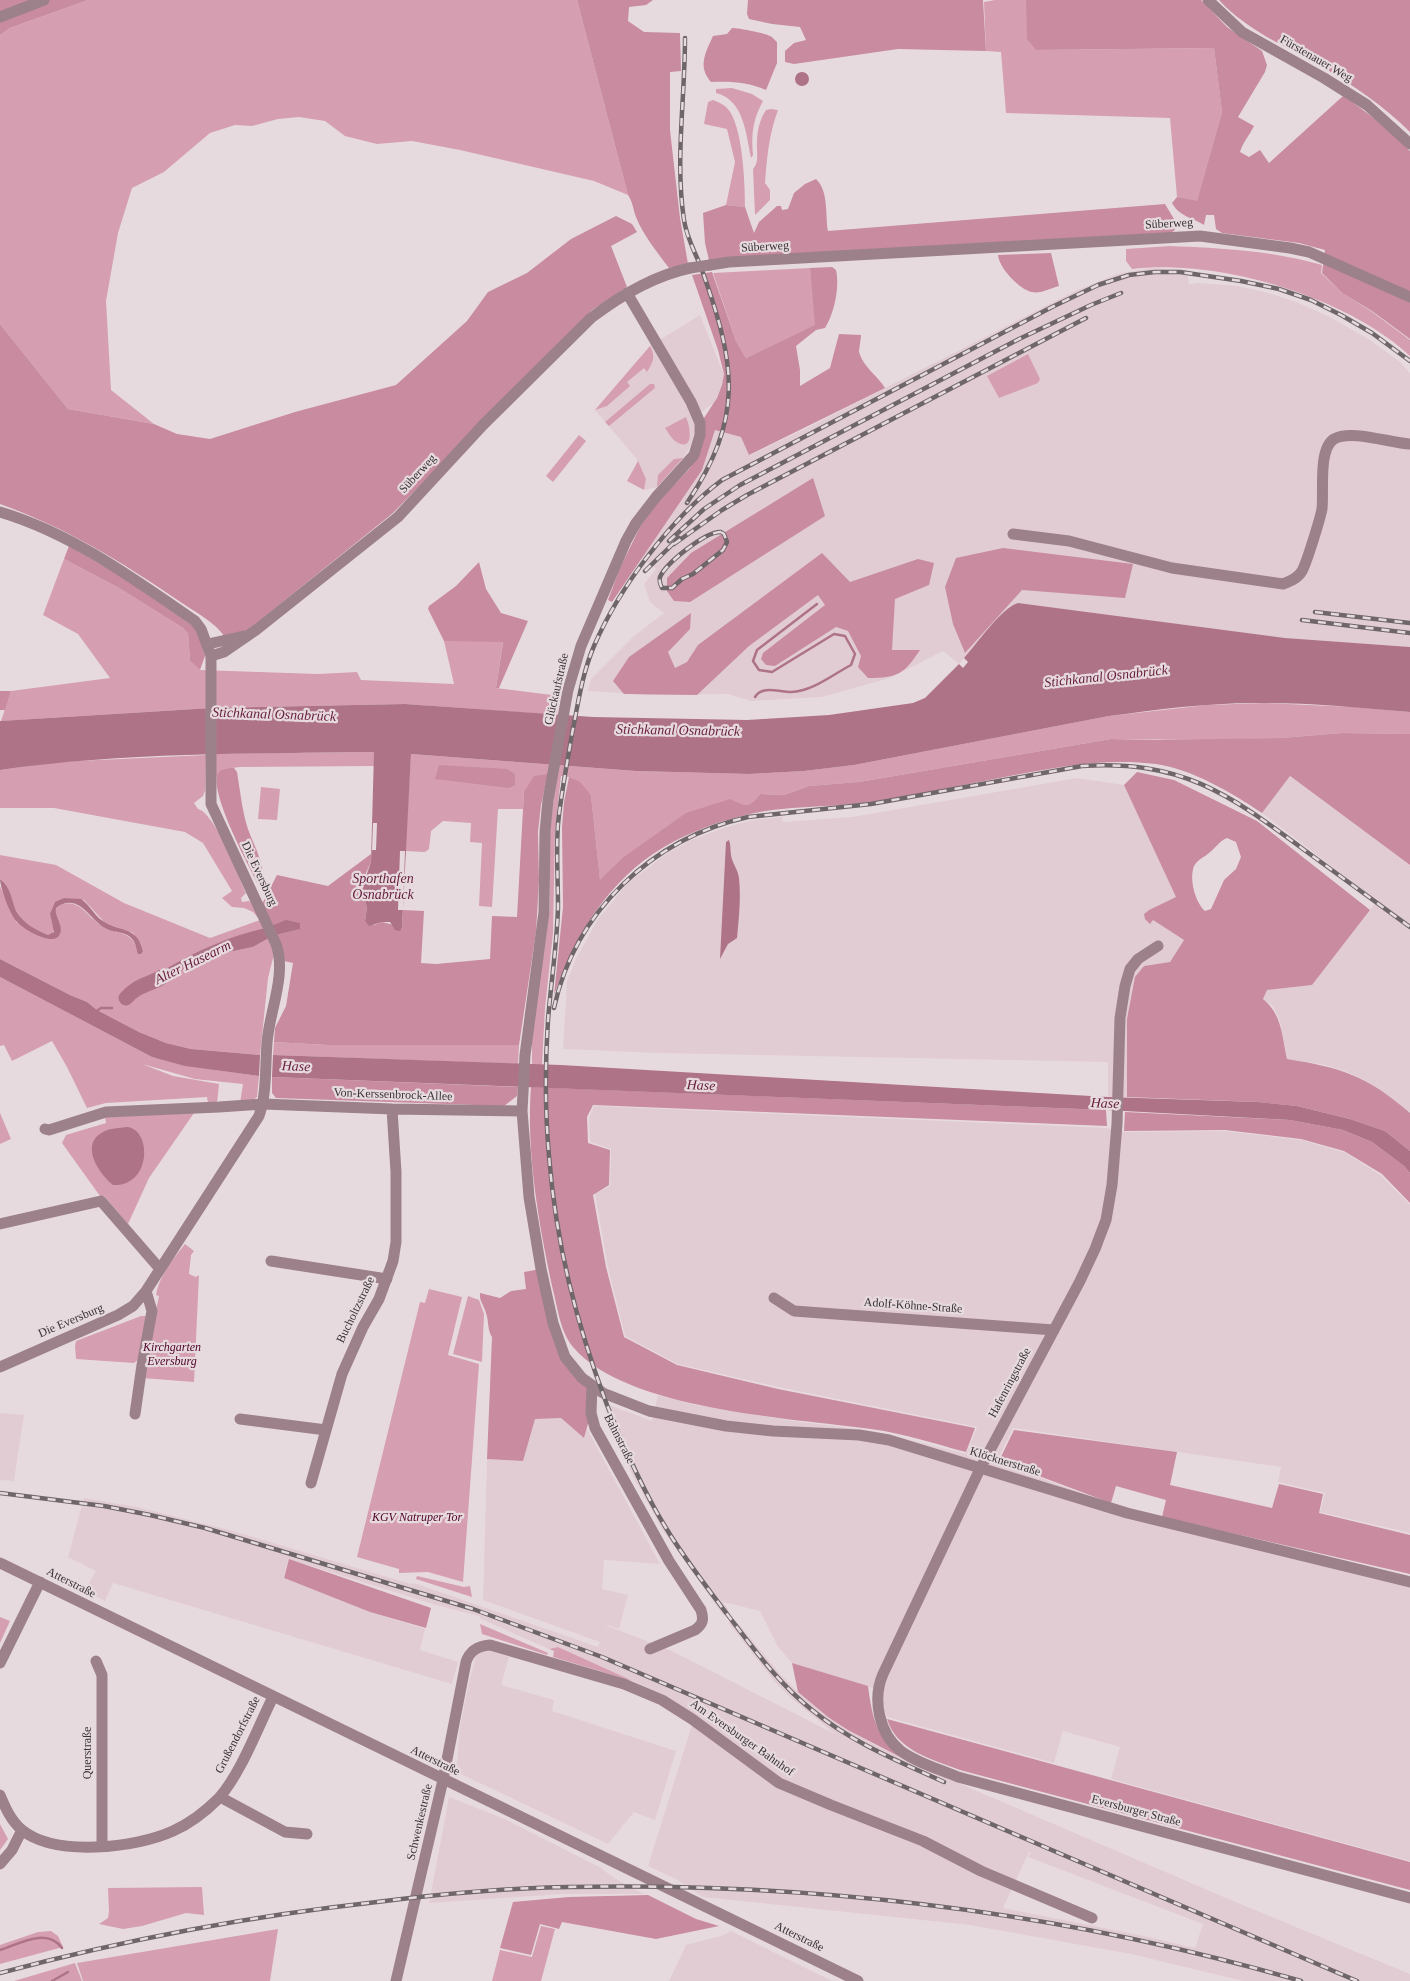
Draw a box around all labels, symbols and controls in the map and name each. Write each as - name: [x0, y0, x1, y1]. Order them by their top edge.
- street label: Fürstenauer Weg: [1277, 32, 1355, 86]
- street label: Süberweg: [1145, 216, 1193, 232]
- street label: Süberweg: [741, 239, 789, 255]
- street label: Süberweg: [396, 452, 440, 496]
- street label: Glückaufstraße: [542, 652, 572, 726]
- water label: Stichkanal Osnabrück: [1043, 662, 1169, 692]
- water label: Stichkanal Osnabrück: [212, 704, 336, 726]
- water label: Stichkanal Osnabrück: [616, 722, 740, 740]
- street label: Die Eversburg: [238, 839, 280, 909]
- water label: Sporthafen Osnabrück: [352, 871, 414, 904]
- water label: Alter Hasearm: [152, 937, 234, 989]
- water label: Hase: [281, 1058, 311, 1076]
- water label: Hase: [686, 1077, 716, 1095]
- street label: Von-Kerssenbrock-Allee: [333, 1086, 453, 1104]
- water label: Hase: [1090, 1095, 1120, 1113]
- street label: Bucholtzstraße: [334, 1274, 378, 1346]
- street label: Adolf-Köhne-Straße: [863, 1295, 963, 1317]
- street label: Die Eversburg: [36, 1301, 106, 1341]
- park label: Kirchgarten Eversburg: [143, 1341, 201, 1369]
- street label: Hafenringstraße: [985, 1345, 1035, 1421]
- street label: Bahnstraße: [600, 1412, 638, 1466]
- street label: Klöcknerstraße: [968, 1444, 1042, 1480]
- park label: KGV Natruper Tor: [372, 1511, 462, 1525]
- street label: Atterstraße: [44, 1564, 98, 1602]
- street label: Grußendorfstraße: [212, 1694, 264, 1776]
- street label: Am Eversburger Bahnhof: [687, 1697, 797, 1779]
- street label: Querstraße: [81, 1727, 95, 1779]
- street label: Atterstraße: [408, 1743, 462, 1779]
- street label: Schwenkestraße: [404, 1782, 436, 1862]
- street label: Eversburger Straße: [1090, 1792, 1182, 1830]
- street label: Atterstraße: [772, 1919, 826, 1955]

